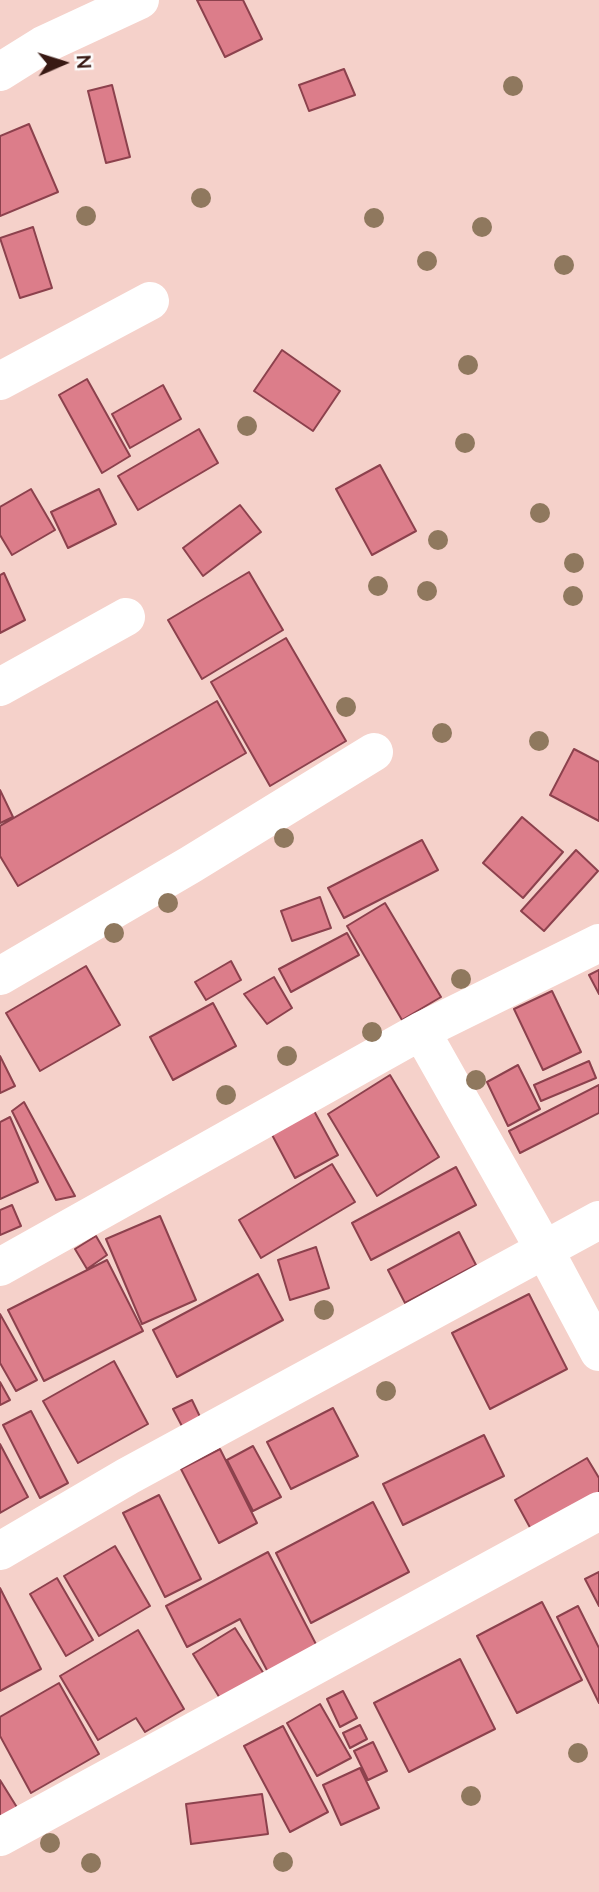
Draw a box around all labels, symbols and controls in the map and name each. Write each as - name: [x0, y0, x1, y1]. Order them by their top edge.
- north arrow: [28, 28, 98, 98]
- text: N: [72, 54, 96, 70]

